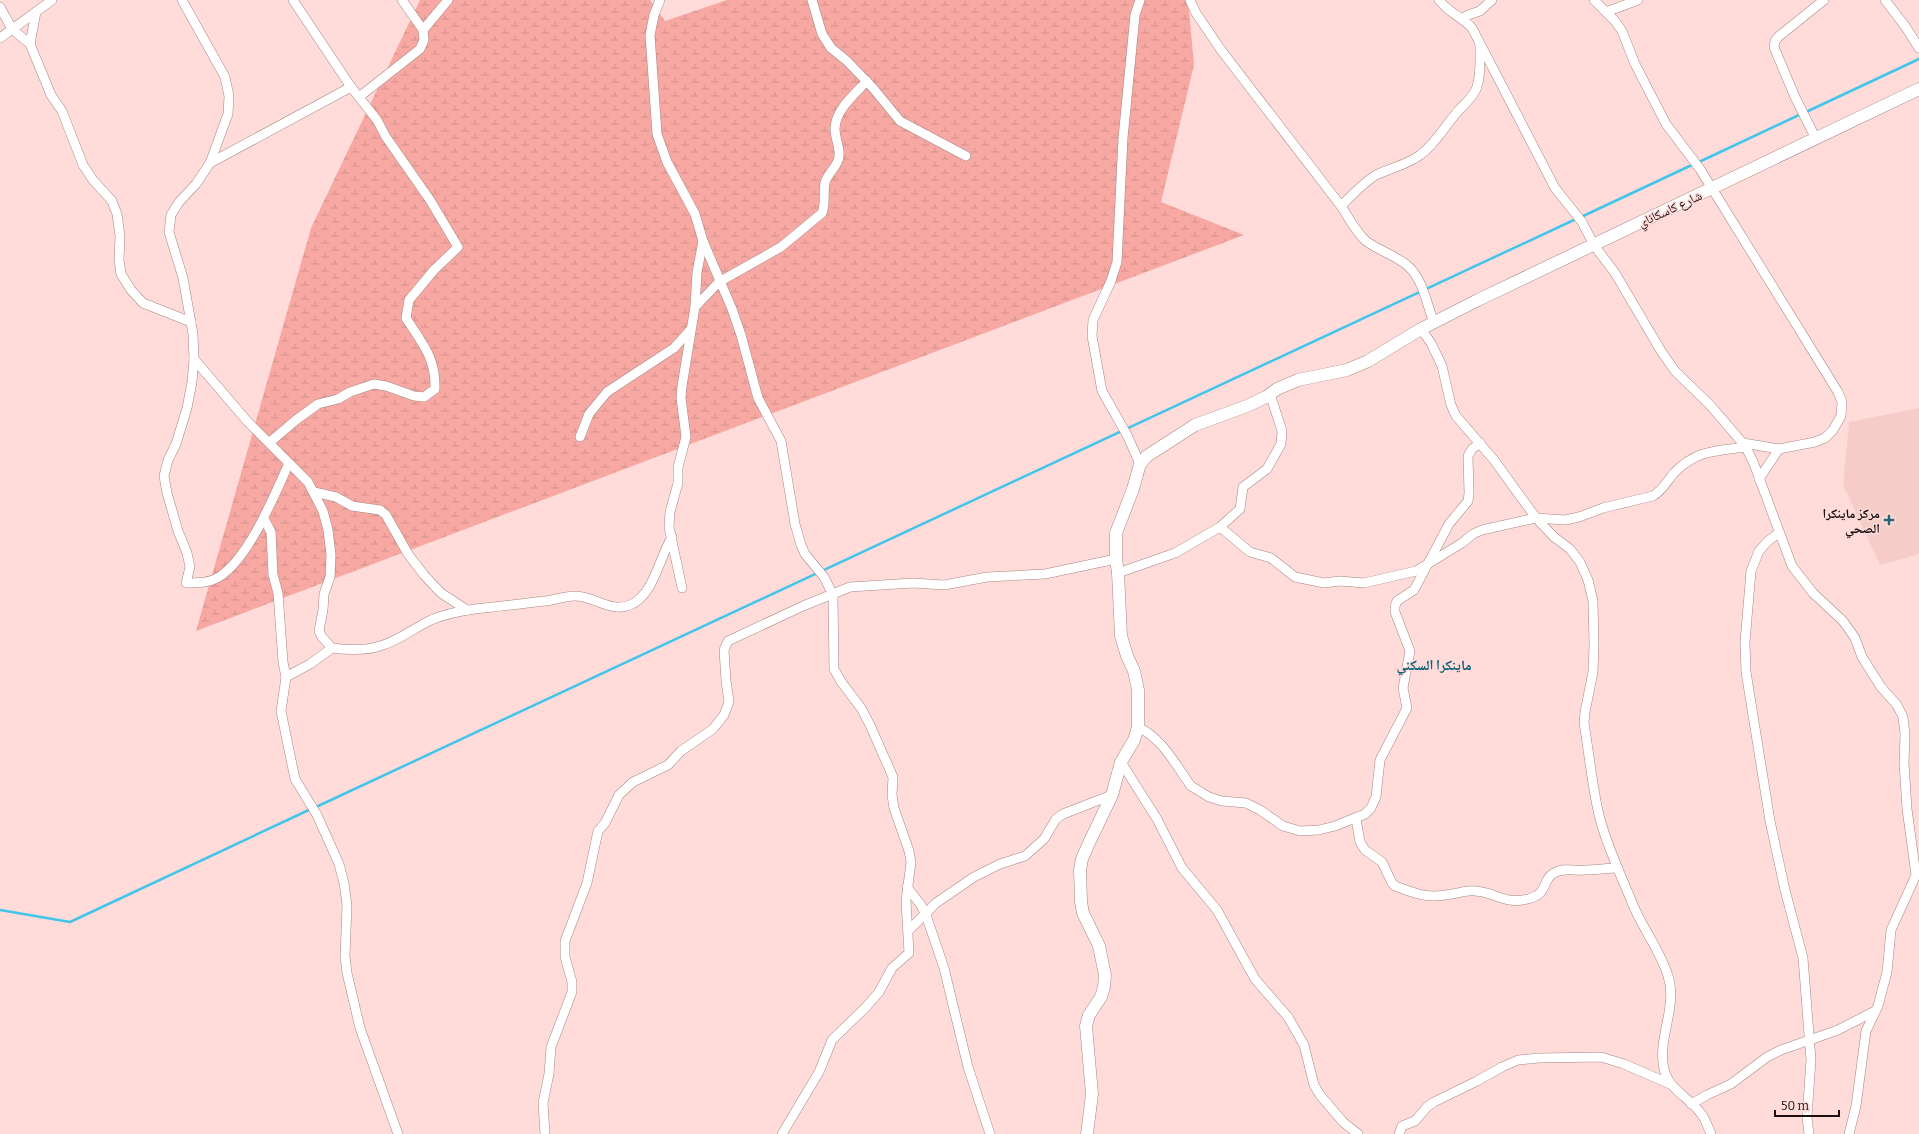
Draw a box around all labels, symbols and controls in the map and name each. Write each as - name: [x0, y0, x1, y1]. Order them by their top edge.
- street label: شارع كاسكاناي: [1636, 188, 1706, 233]
- place label: مركز ماينكرا الصحي: [1822, 506, 1880, 539]
- marker: مركز ماينكرا الصحي: [1883, 514, 1895, 526]
- district label: ماينكرا السكني: [1396, 657, 1472, 676]
- scale bar: [1775, 1092, 1839, 1118]
- text: 50 m: [1781, 1099, 1810, 1113]

